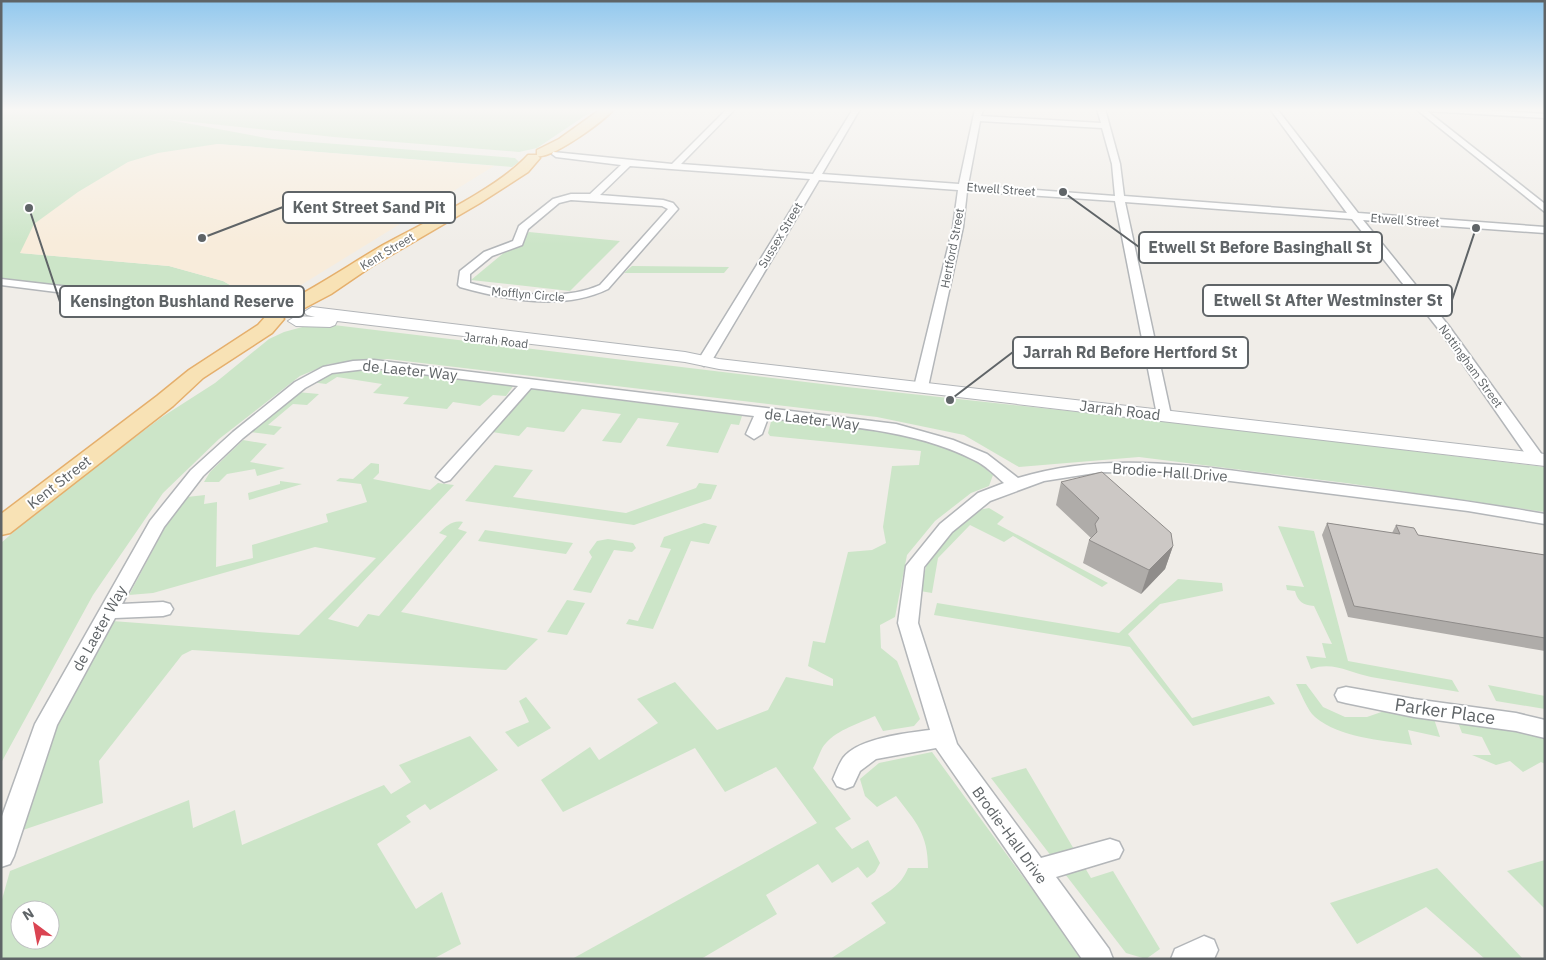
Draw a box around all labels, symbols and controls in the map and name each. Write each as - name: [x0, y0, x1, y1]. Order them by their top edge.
- street label: Etwell Street: [966, 179, 1036, 199]
- callout: Kent Street Sand Pit: [283, 192, 455, 223]
- text: Kent Street Sand Pit: [293, 197, 445, 217]
- street label: Sussex Street: [755, 200, 805, 270]
- street label: Hertford Street: [937, 207, 967, 289]
- street label: Etwell Street: [1370, 210, 1440, 230]
- street label: Kent Street: [357, 229, 417, 273]
- callout: Etwell St Before Basinghall St: [1139, 232, 1382, 263]
- text: Etwell St Before Basinghall St: [1148, 237, 1372, 257]
- street label: Mofflyn Circle: [491, 283, 566, 305]
- callout: Etwell St After Westminster St: [1203, 285, 1452, 316]
- callout: Kensington Bushland Reserve: [60, 286, 304, 317]
- text: Etwell St After Westminster St: [1213, 290, 1443, 310]
- text: Kensington Bushland Reserve: [70, 291, 294, 311]
- street label: Nottingham Street: [1436, 321, 1506, 411]
- street label: Jarrah Road: [463, 329, 529, 351]
- callout: Jarrah Rd Before Hertford St: [1013, 337, 1248, 368]
- text: Jarrah Rd Before Hertford St: [1023, 342, 1237, 362]
- street label: de Laeter Way: [362, 356, 459, 384]
- street label: Jarrah Road: [1079, 396, 1161, 424]
- street label: de Laeter Way: [764, 404, 861, 434]
- street label: Kent Street: [23, 451, 95, 513]
- street label: Brodie-Hall Drive: [1112, 458, 1228, 486]
- street label: de Laeter Way: [68, 581, 131, 674]
- street label: Parker Place: [1393, 693, 1497, 729]
- street label: Brodie-Hall Drive: [968, 783, 1052, 887]
- north arrow: [10, 900, 60, 950]
- text: N: [19, 904, 37, 924]

